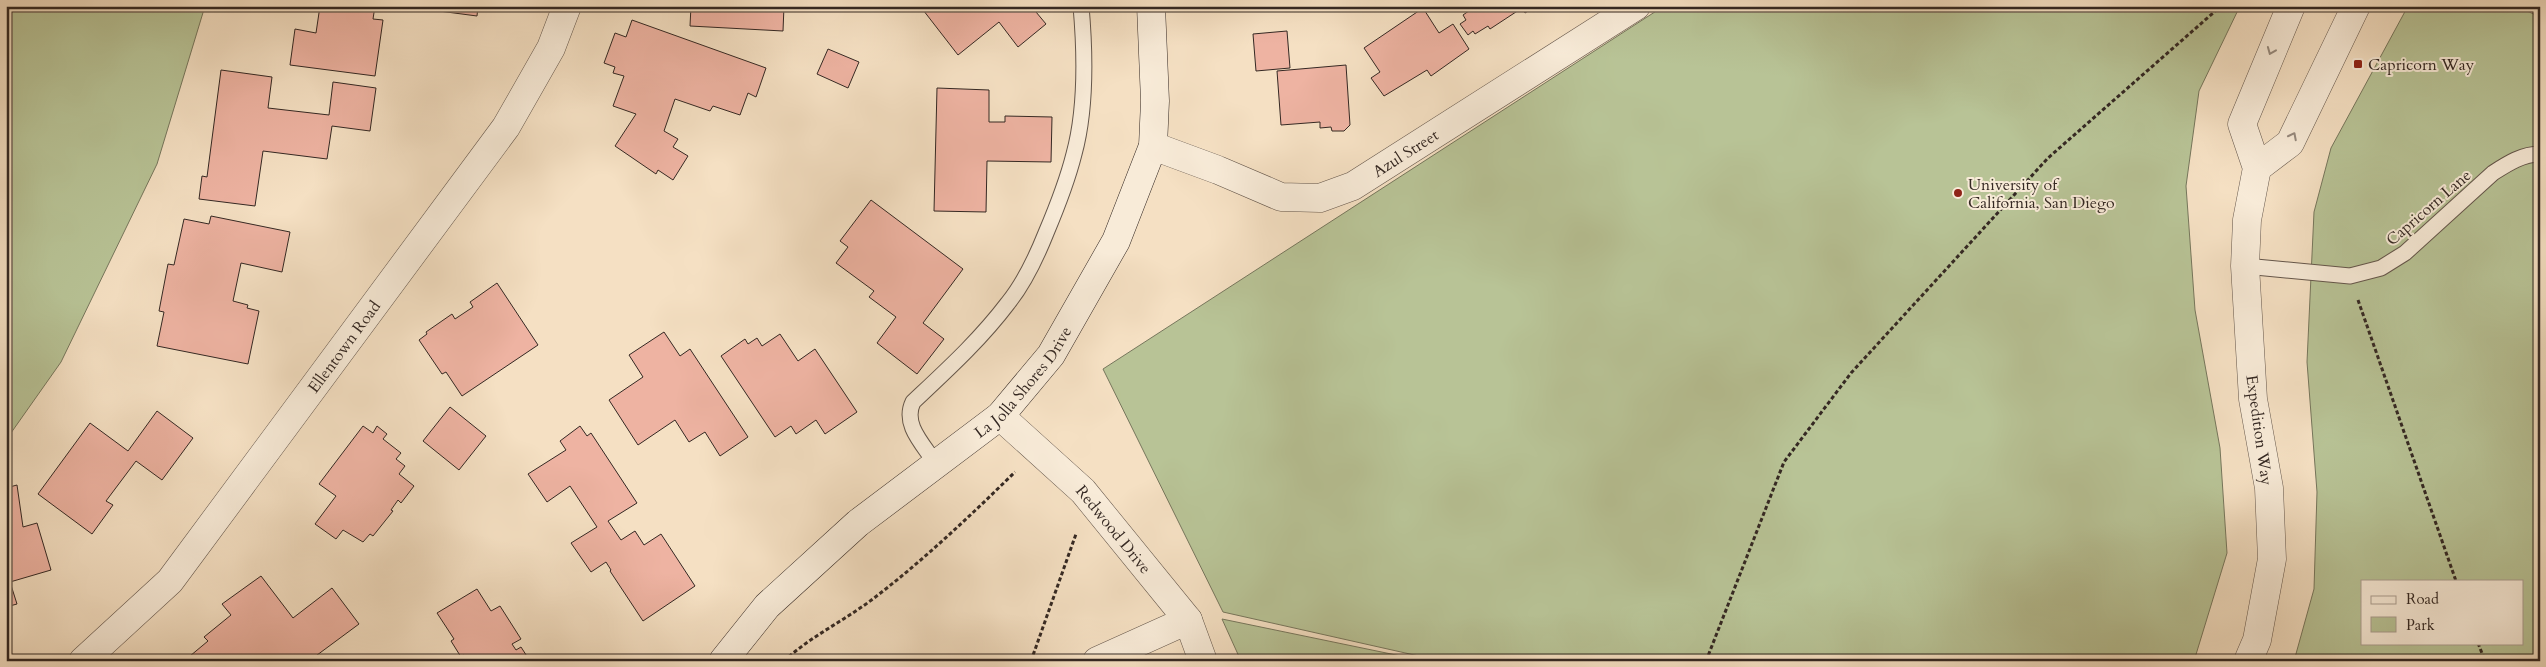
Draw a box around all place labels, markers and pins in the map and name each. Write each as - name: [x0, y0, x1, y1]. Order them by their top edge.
- place label: Capricorn Way: [2368, 54, 2475, 76]
- marker: Capricorn Way: [2352, 58, 2364, 70]
- place label: University of California, San Diego: [1968, 174, 2115, 214]
- marker: University of California, San Diego: [1952, 187, 1964, 199]

